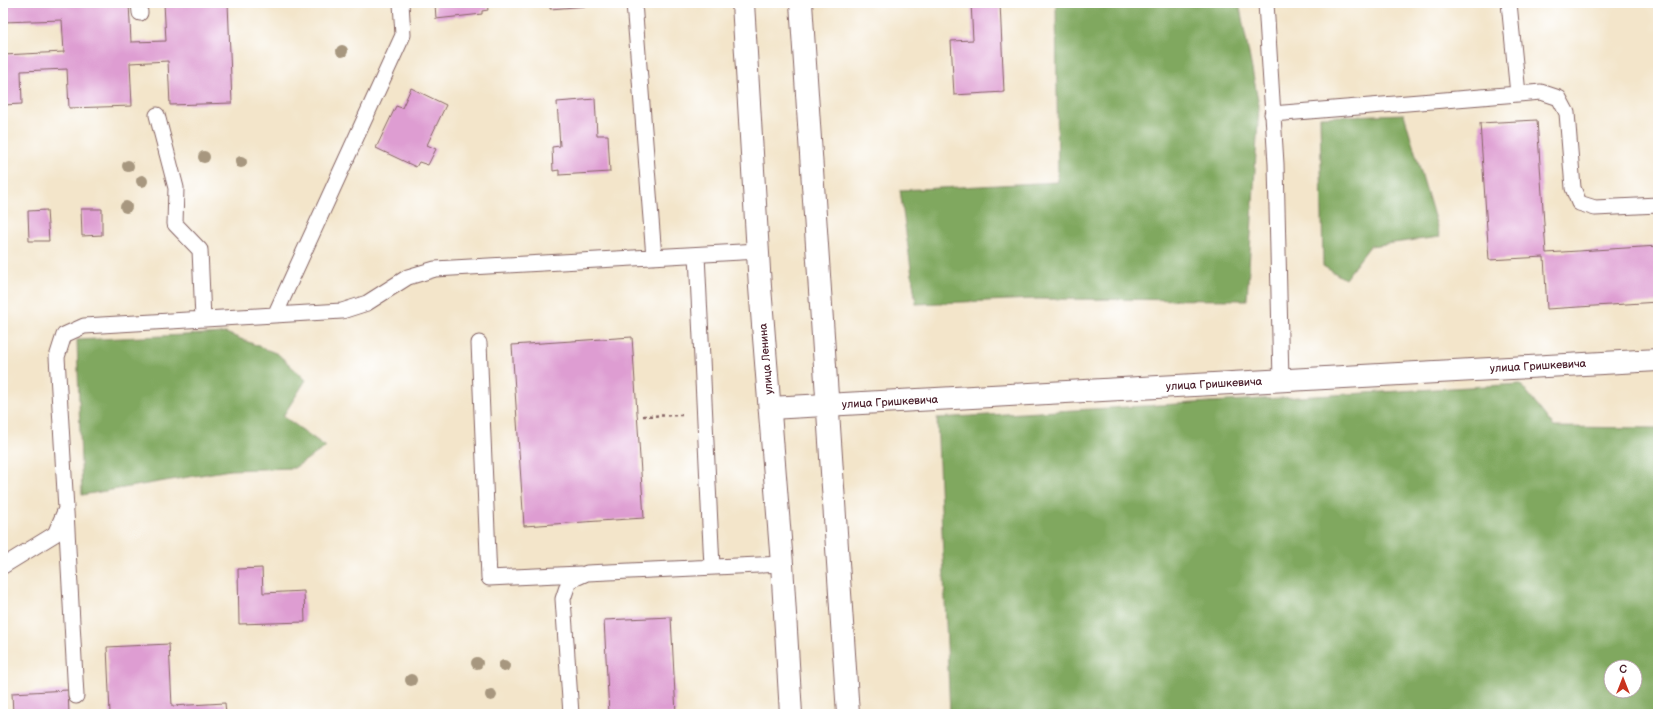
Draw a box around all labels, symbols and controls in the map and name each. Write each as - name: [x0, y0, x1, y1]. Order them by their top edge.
- street label: улица Ленина: [756, 322, 776, 395]
- street label: улица Гришкевича: [1490, 357, 1587, 375]
- street label: улица Гришкевича: [1166, 375, 1263, 393]
- street label: улица Гришкевича: [842, 393, 939, 411]
- north arrow: [1603, 659, 1643, 699]
- text: С: [1619, 663, 1627, 676]

